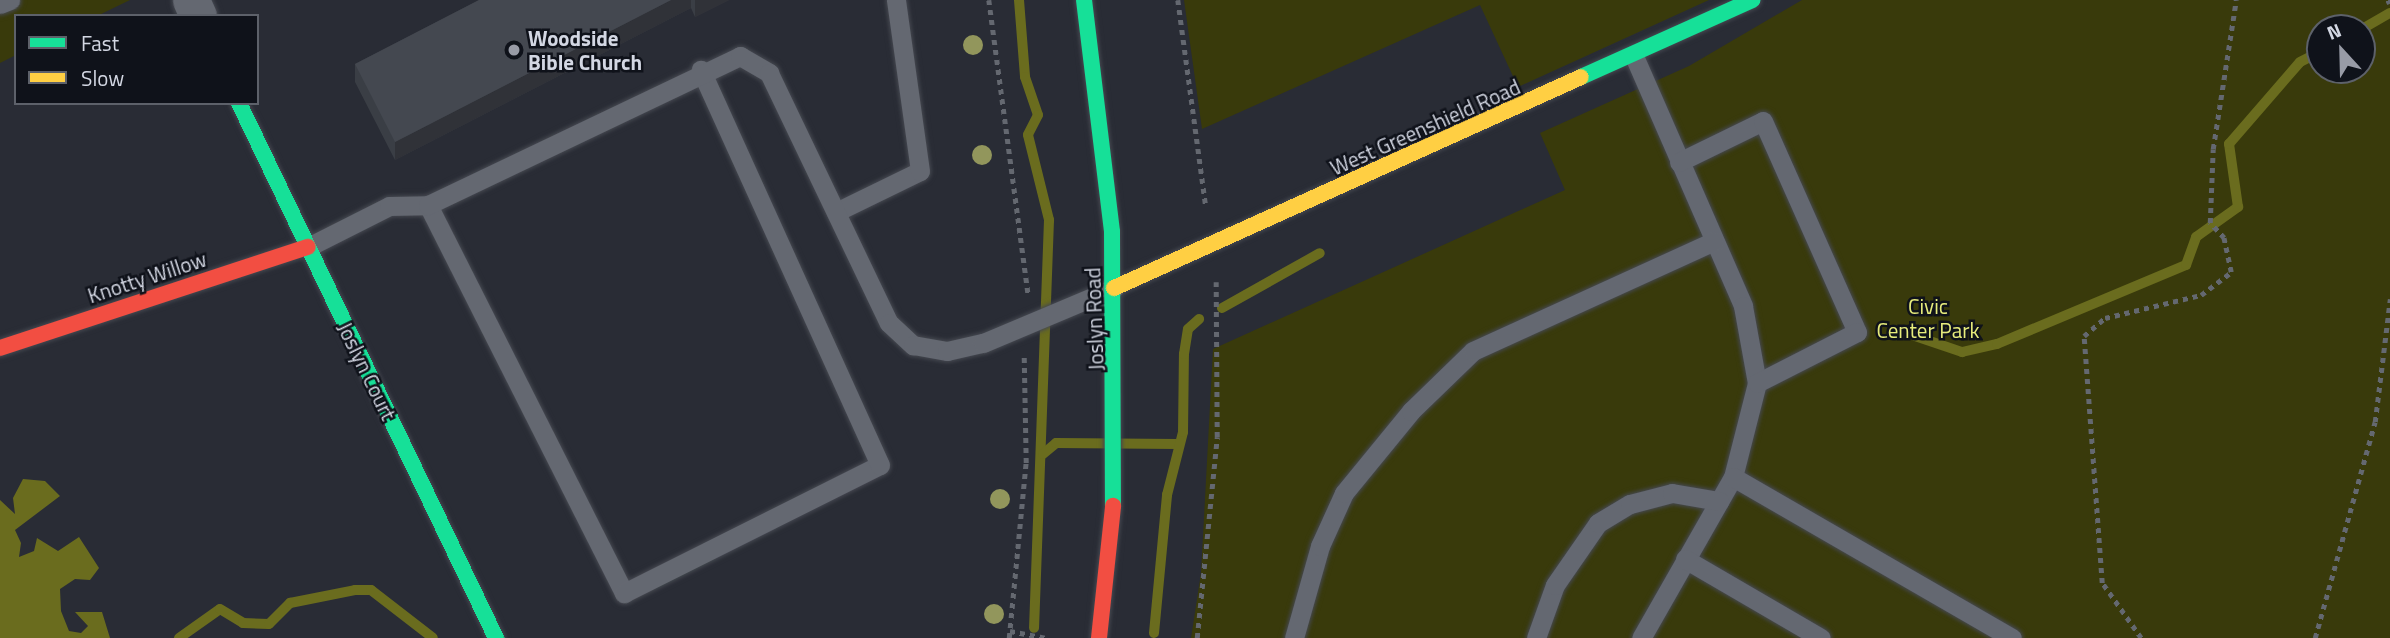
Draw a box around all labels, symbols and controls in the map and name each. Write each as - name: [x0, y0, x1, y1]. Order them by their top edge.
- legend: [14, 14, 259, 105]
- north arrow: [2306, 14, 2376, 84]
- text: N: [2322, 15, 2345, 47]
- place label: Woodside Bible Church: [528, 25, 642, 75]
- text: Fast: [81, 27, 119, 59]
- marker: Woodside Bible Church: [506, 42, 522, 58]
- text: Slow: [81, 62, 124, 94]
- street label: West Greenshield Road: [1326, 74, 1524, 180]
- street label: Knotty Willow: [84, 246, 210, 308]
- street label: Joslyn Road: [1080, 267, 1108, 371]
- park label: Civic Center Park: [1876, 293, 1980, 343]
- street label: Joslyn Court: [332, 318, 402, 424]

